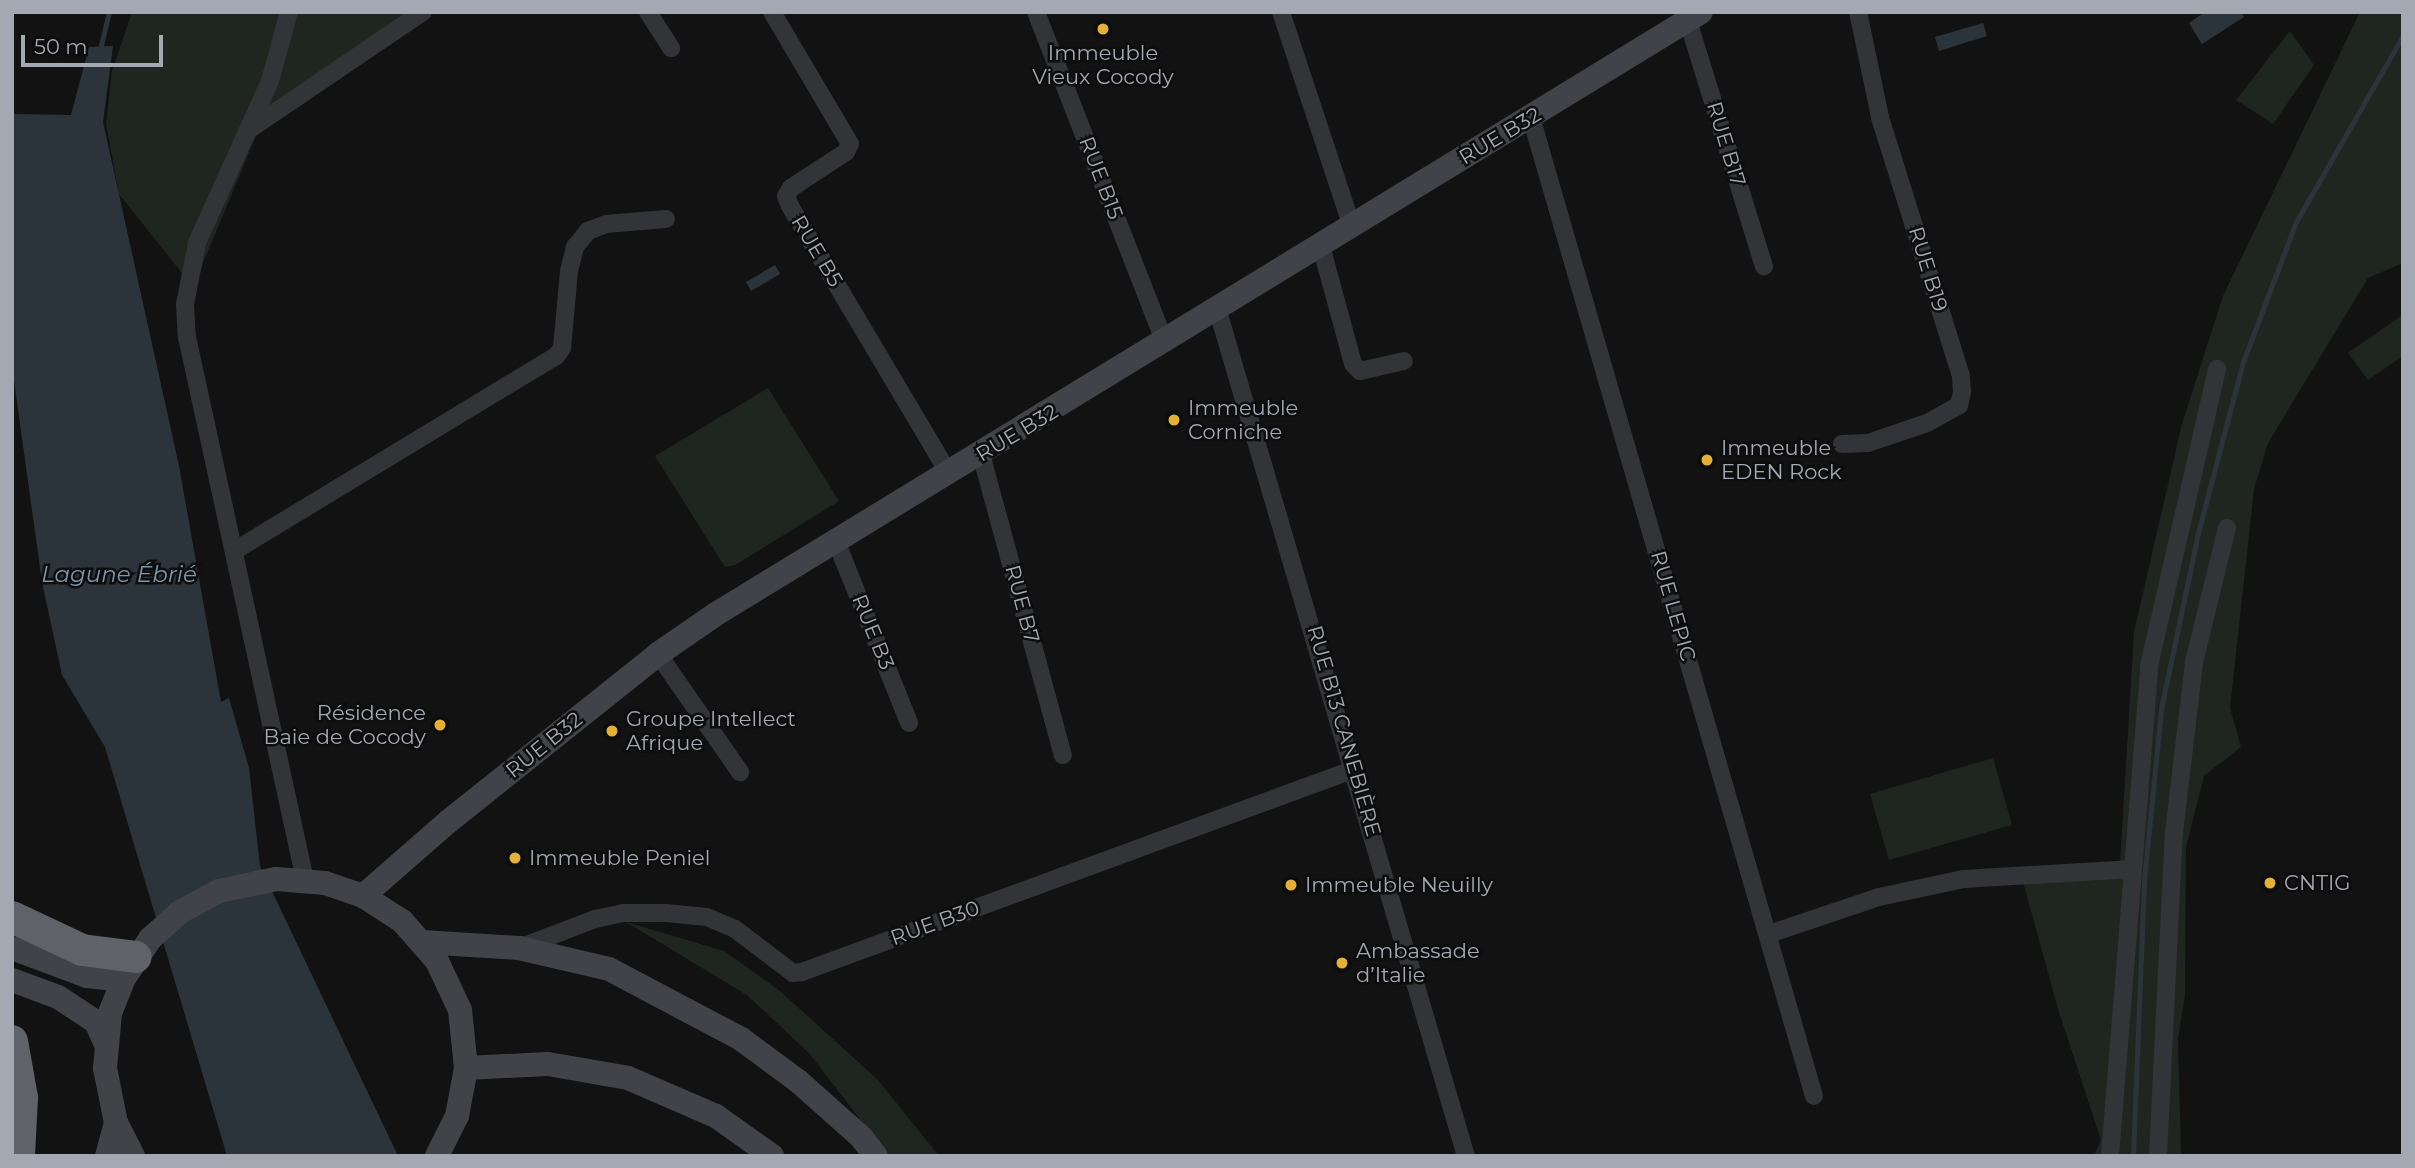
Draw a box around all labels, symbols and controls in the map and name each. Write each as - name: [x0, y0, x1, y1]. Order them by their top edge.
- scale bar: [24, 21, 166, 65]
- marker: Immeuble Vieux Cocody: [1095, 21, 1111, 37]
- text: 50 m: [34, 34, 88, 59]
- place label: Immeuble Vieux Cocody: [1032, 40, 1174, 90]
- street label: RUE B17: [1701, 99, 1751, 189]
- street label: RUE B32: [1455, 102, 1545, 170]
- street label: RUE B15: [1074, 133, 1128, 223]
- street label: RUE B5: [786, 211, 848, 291]
- street label: RUE B19: [1903, 223, 1953, 315]
- place label: Immeuble Corniche: [1188, 395, 1298, 445]
- street label: RUE B32: [972, 399, 1062, 467]
- marker: Immeuble Corniche: [1166, 412, 1182, 428]
- place label: Immeuble EDEN Rock: [1721, 435, 1842, 485]
- marker: Immeuble EDEN Rock: [1699, 452, 1715, 468]
- street label: RUE LEPIC: [1645, 548, 1701, 664]
- water label: Lagune Ébrié: [41, 560, 197, 588]
- street label: RUE B7: [1000, 562, 1044, 646]
- street label: RUE B3: [847, 591, 899, 673]
- street label: RUE B13 CANEBIÈRE: [1302, 623, 1386, 839]
- place label: Résidence Baie de Cocody: [264, 700, 426, 750]
- place label: Groupe Intellect Afrique: [626, 706, 796, 756]
- street label: RUE B32: [501, 707, 587, 783]
- marker: Résidence Baie de Cocody: [432, 717, 448, 733]
- marker: Groupe Intellect Afrique: [604, 723, 620, 739]
- place label: Immeuble Peniel: [529, 845, 710, 871]
- marker: Immeuble Peniel: [507, 850, 523, 866]
- place label: CNTIG: [2284, 870, 2351, 896]
- place label: Immeuble Neuilly: [1305, 872, 1493, 898]
- marker: CNTIG: [2262, 875, 2278, 891]
- marker: Immeuble Neuilly: [1283, 877, 1299, 893]
- street label: RUE B30: [887, 895, 983, 951]
- place label: Ambassade d’Italie: [1356, 938, 1480, 988]
- marker: Ambassade d’Italie: [1334, 955, 1350, 971]

